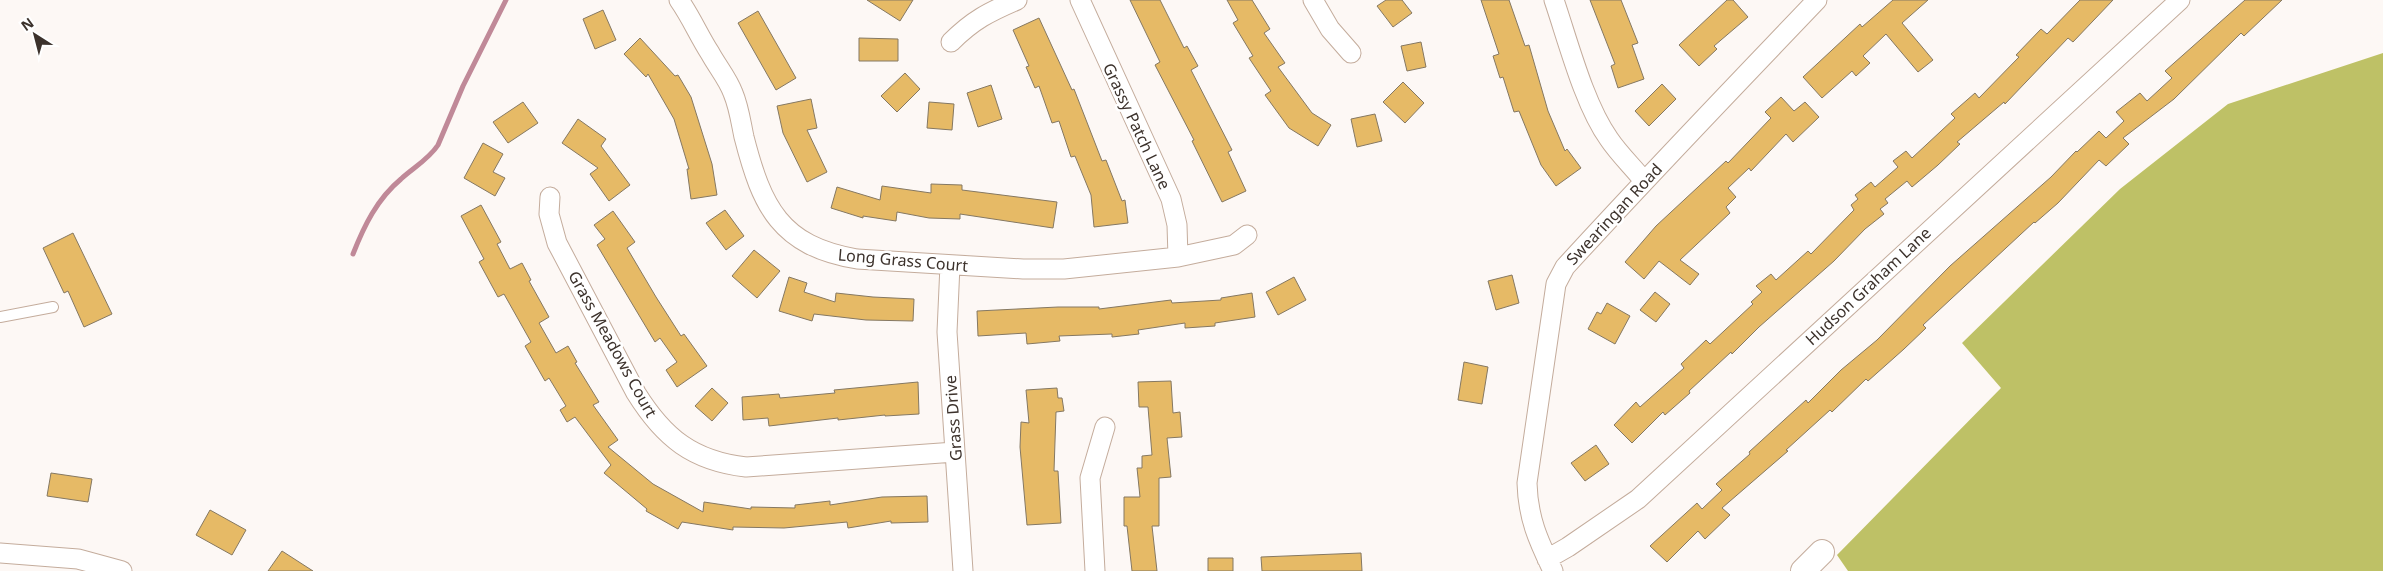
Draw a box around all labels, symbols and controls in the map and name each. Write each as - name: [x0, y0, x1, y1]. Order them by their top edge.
- north arrow: [10, 10, 60, 60]
- text: N: [17, 13, 37, 35]
- street label: Grassy Patch Lane: [1098, 59, 1176, 193]
- street label: Swearingan Road: [1561, 158, 1667, 270]
- street label: Hudson Graham Lane: [1800, 222, 1936, 350]
- street label: Long Grass Court: [837, 243, 969, 277]
- street label: Grass Meadows Court: [563, 267, 663, 421]
- street label: Grass Drive: [939, 374, 967, 462]

